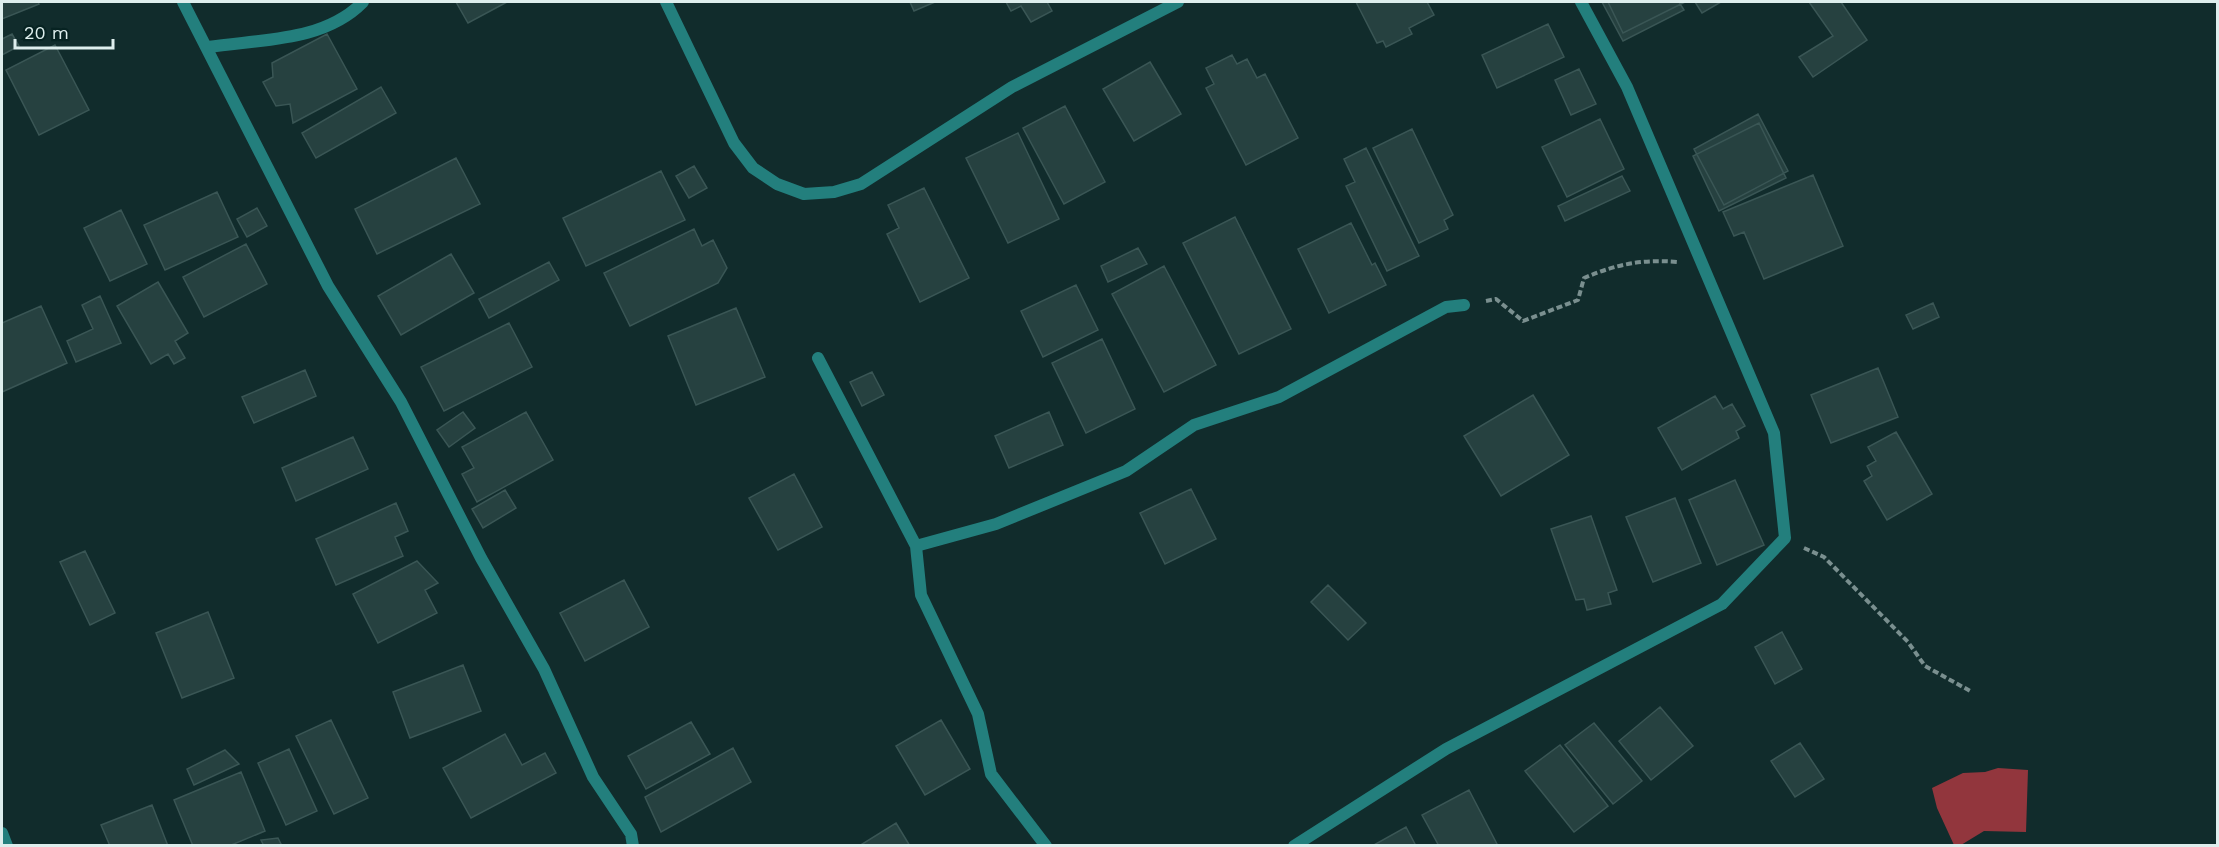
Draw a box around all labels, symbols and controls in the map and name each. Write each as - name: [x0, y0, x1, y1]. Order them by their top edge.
- scale bar: [15, 12, 112, 50]
- text: 20 m: [24, 22, 69, 43]

